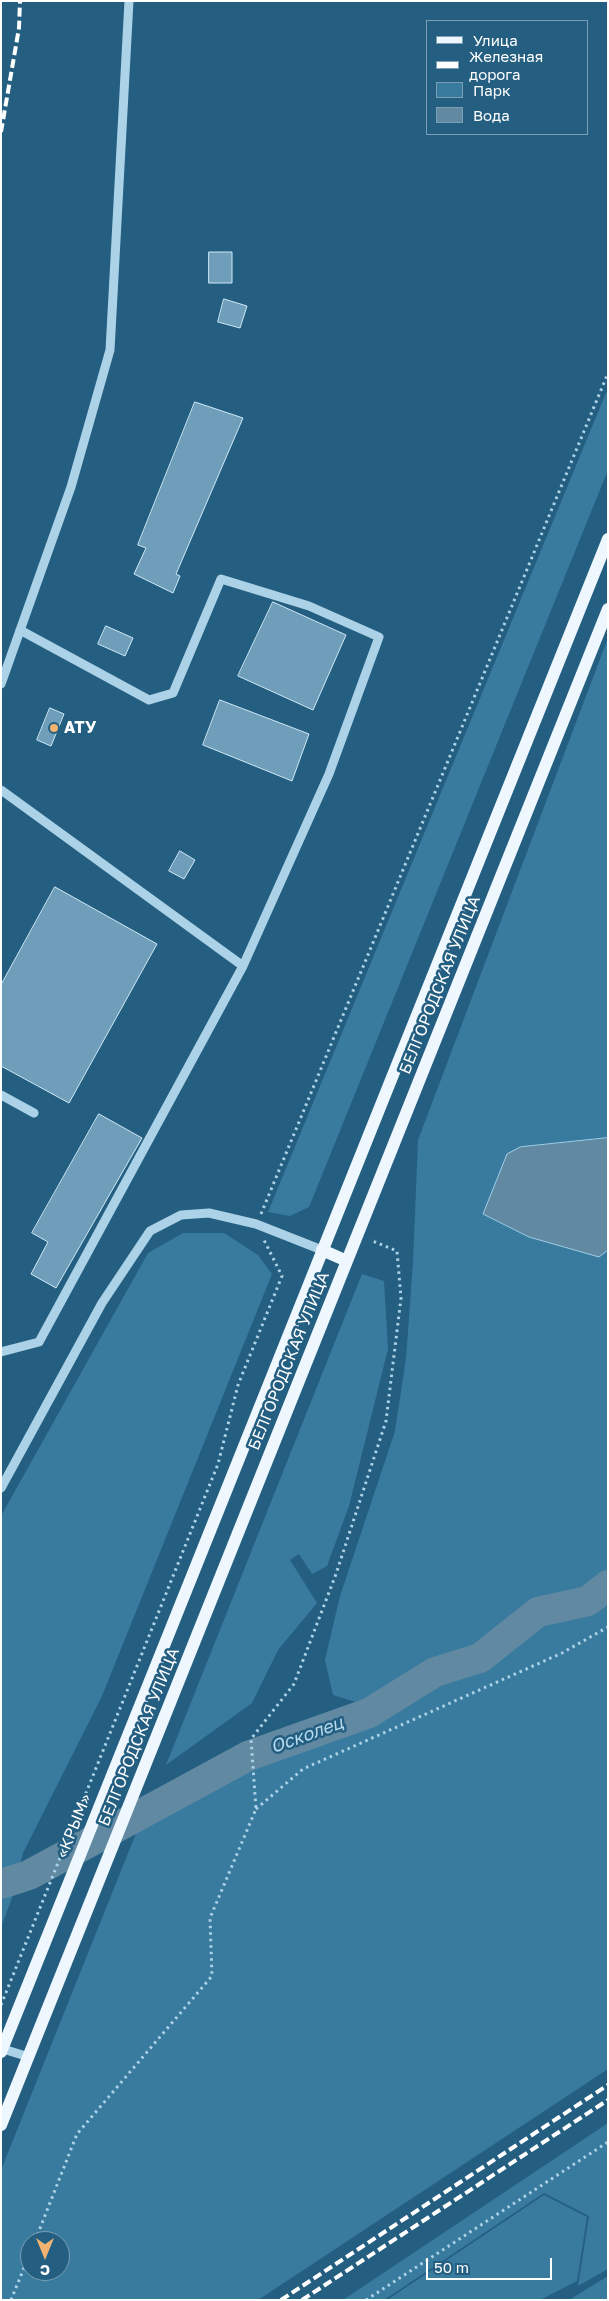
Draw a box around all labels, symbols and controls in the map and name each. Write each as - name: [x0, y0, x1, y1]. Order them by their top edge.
- legend: [426, 20, 589, 135]
- text: Улица: [473, 31, 518, 49]
- text: Железная дорога: [469, 47, 543, 83]
- text: Парк: [473, 81, 511, 99]
- text: Вода: [473, 106, 510, 124]
- place label: АТУ: [64, 718, 96, 738]
- marker: АТУ: [48, 722, 60, 734]
- street label: БЕЛГОРОДСКАЯ УЛИЦА: [395, 893, 485, 1077]
- street label: БЕЛГОРОДСКАЯ УЛИЦА: [244, 1269, 334, 1453]
- street label: БЕЛГОРОДСКАЯ УЛИЦА: [94, 1645, 184, 1829]
- water label: Осколец: [268, 1712, 346, 1758]
- street label: «КРЫМ»: [52, 1791, 96, 1861]
- north arrow: [20, 2231, 70, 2281]
- scale bar: [429, 2248, 555, 2280]
- text: 50 m: [434, 2258, 469, 2276]
- text: С: [40, 2262, 50, 2279]

